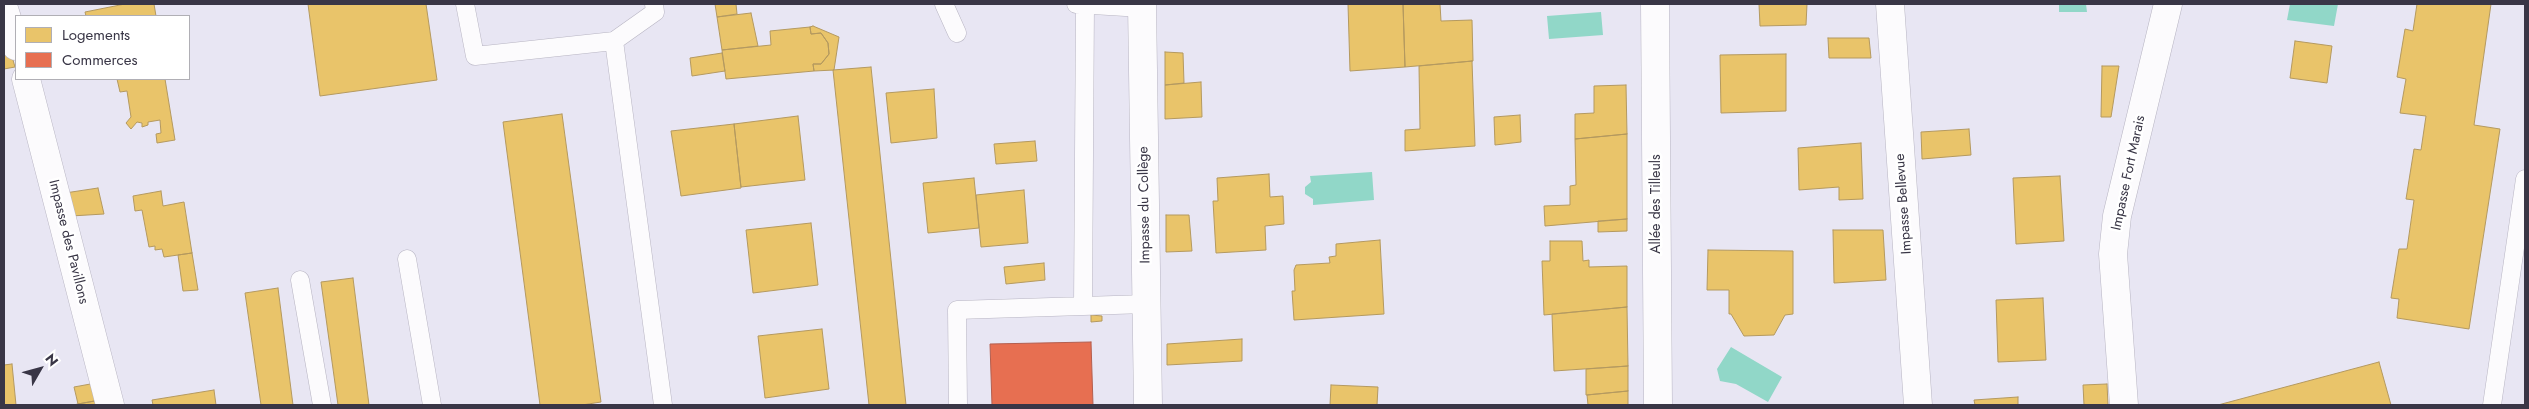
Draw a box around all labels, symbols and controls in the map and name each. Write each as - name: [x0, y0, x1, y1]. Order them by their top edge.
- legend: [15, 15, 190, 80]
- text: Logements: [62, 24, 130, 46]
- text: Commerces: [62, 49, 137, 71]
- street label: Impasse Fort Marais: [2109, 114, 2149, 232]
- street label: Impasse du Collège: [1136, 146, 1154, 264]
- street label: Impasse Bellevue: [1892, 153, 1916, 255]
- street label: Allée des Tilleuls: [1649, 154, 1665, 254]
- street label: Impasse des Pavillons: [44, 178, 92, 306]
- north arrow: [15, 344, 65, 394]
- text: N: [41, 349, 63, 370]

